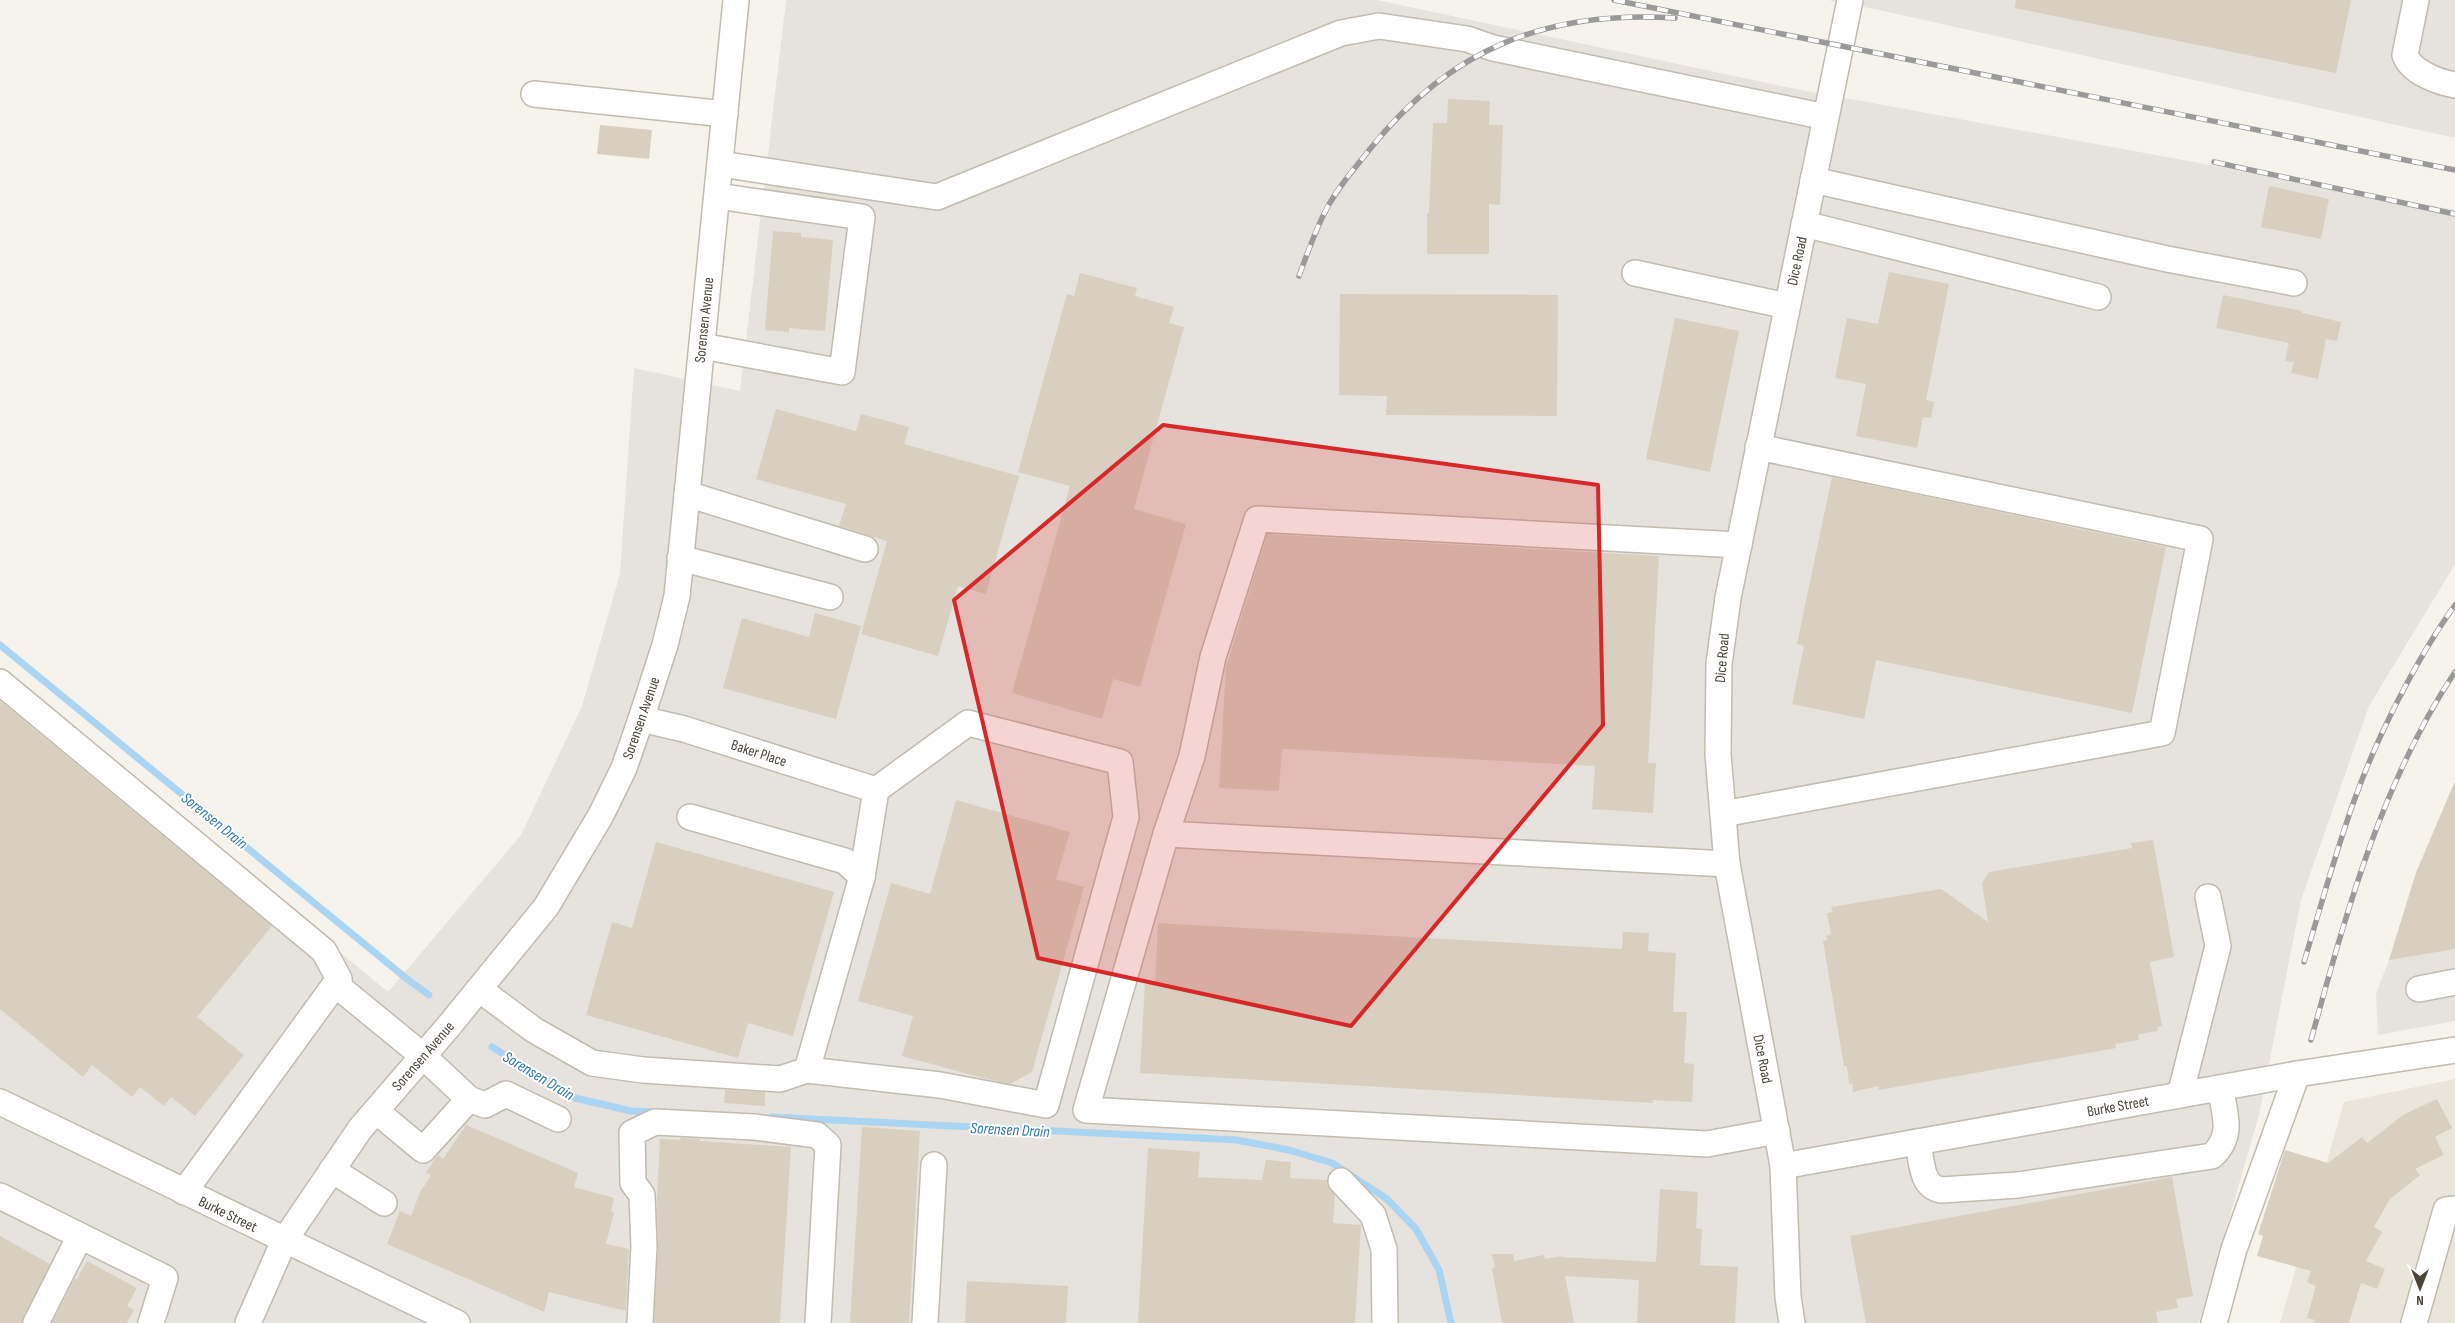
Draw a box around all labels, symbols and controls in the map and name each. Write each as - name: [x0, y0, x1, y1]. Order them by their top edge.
- street label: Dice Road: [1783, 235, 1812, 287]
- street label: Sorensen Avenue: [691, 276, 718, 364]
- street label: Dice Road: [1711, 633, 1734, 684]
- street label: Sorensen Avenue: [618, 674, 664, 762]
- street label: Baker Place: [729, 736, 789, 771]
- water label: Sorensen Drain: [177, 789, 251, 854]
- street label: Sorensen Avenue: [388, 1018, 459, 1095]
- street label: Dice Road: [1748, 1033, 1777, 1085]
- water label: Sorensen Drain: [499, 1048, 577, 1105]
- street label: Burke Street: [2086, 1092, 2151, 1121]
- water label: Sorensen Drain: [970, 1119, 1050, 1142]
- street label: Burke Street: [195, 1192, 261, 1237]
- north arrow: [2395, 1263, 2445, 1313]
- text: N: [2416, 1292, 2424, 1309]

